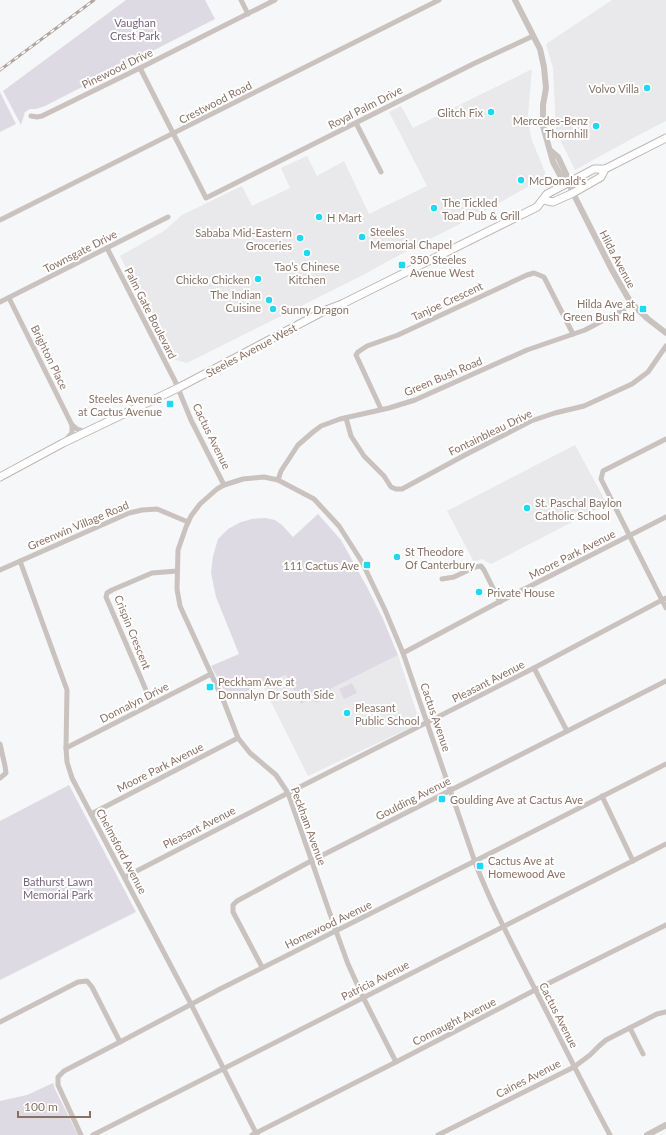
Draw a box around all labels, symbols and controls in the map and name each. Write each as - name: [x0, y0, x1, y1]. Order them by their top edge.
- park label: Vaughan Crest Park: [110, 16, 160, 42]
- street label: Pinewood Drive: [79, 45, 155, 91]
- street label: Crestwood Road: [176, 78, 254, 126]
- place label: Volvo Villa: [589, 82, 639, 95]
- street label: Royal Palm Drive: [326, 83, 404, 131]
- marker: Volvo Villa: [642, 83, 652, 93]
- place label: Glitch Fix: [437, 106, 484, 119]
- marker: Glitch Fix: [486, 107, 496, 117]
- place label: Mercedes-Benz Thornhill: [513, 114, 588, 140]
- marker: Mercedes-Benz Thornhill: [591, 121, 601, 131]
- place label: McDonald's: [529, 174, 586, 187]
- marker: McDonald's: [516, 175, 526, 185]
- place label: The Tickled Toad Pub & Grill: [442, 196, 520, 222]
- marker: The Tickled Toad Pub & Grill: [429, 203, 439, 213]
- place label: H Mart: [327, 211, 362, 224]
- marker: H Mart: [314, 212, 324, 222]
- place label: Steeles Memorial Chapel: [370, 225, 452, 251]
- place label: Sababa Mid-Eastern Groceries: [195, 226, 292, 252]
- street label: Townsgate Drive: [41, 227, 119, 275]
- street label: Hilda Avenue: [597, 228, 639, 290]
- marker: Steeles Memorial Chapel: [357, 232, 367, 242]
- marker: Sababa Mid-Eastern Groceries: [295, 233, 305, 243]
- marker: Tao’s Chinese Kitchen: [302, 248, 312, 258]
- place label: 350 Steeles Avenue West: [410, 253, 474, 279]
- place label: Tao’s Chinese Kitchen: [274, 260, 340, 286]
- marker: 350 Steeles Avenue West: [397, 260, 407, 270]
- street label: Palm Gate Boulevard: [122, 265, 180, 361]
- place label: Chicko Chicken: [176, 273, 250, 286]
- marker: Chicko Chicken: [253, 274, 263, 284]
- street label: Tanjoe Crescent: [409, 279, 485, 323]
- place label: The Indian Cuisine: [210, 288, 261, 314]
- marker: The Indian Cuisine: [264, 295, 274, 305]
- place label: Hilda Ave at Green Bush Rd: [563, 297, 635, 323]
- place label: Sunny Dragon: [281, 303, 349, 316]
- marker: Sunny Dragon: [268, 304, 278, 314]
- marker: Hilda Ave at Green Bush Rd: [638, 304, 648, 314]
- street label: Steeles Avenue West: [203, 320, 299, 380]
- street label: Brighton Place: [29, 323, 71, 392]
- street label: Green Bush Road: [402, 354, 484, 398]
- place label: Steeles Avenue at Cactus Avenue: [78, 392, 162, 418]
- marker: Steeles Avenue at Cactus Avenue: [165, 399, 175, 409]
- street label: Cactus Avenue: [190, 401, 234, 471]
- street label: Fontainbleau Drive: [446, 406, 534, 458]
- place label: St. Paschal Baylon Catholic School: [535, 496, 622, 522]
- street label: Greenwin Village Road: [25, 498, 131, 552]
- marker: St. Paschal Baylon Catholic School: [522, 503, 532, 513]
- street label: Moore Park Avenue: [527, 526, 618, 581]
- place label: St Theodore Of Canterbury: [405, 545, 475, 571]
- marker: St Theodore Of Canterbury: [392, 552, 402, 562]
- place label: 111 Cactus Ave: [283, 559, 359, 572]
- marker: 111 Cactus Ave: [362, 560, 372, 570]
- place label: Private House: [487, 586, 555, 599]
- marker: Private House: [474, 587, 484, 597]
- street label: Crispin Crescent: [112, 593, 154, 671]
- street label: Pleasant Avenue: [450, 657, 527, 705]
- place label: Peckham Ave at Donnalyn Dr South Side: [218, 675, 334, 701]
- street label: Donnalyn Drive: [97, 679, 171, 725]
- street label: Cactus Avenue: [418, 681, 454, 753]
- marker: Peckham Ave at Donnalyn Dr South Side: [205, 682, 215, 692]
- place label: Pleasant Public School: [355, 701, 420, 727]
- marker: Pleasant Public School: [342, 708, 352, 718]
- street label: Moore Park Avenue: [115, 739, 206, 794]
- street label: Goulding Avenue: [373, 773, 453, 823]
- street label: Peckham Avenue: [289, 785, 329, 867]
- place label: Goulding Ave at Cactus Ave: [450, 793, 583, 806]
- marker: Goulding Ave at Cactus Ave: [437, 794, 447, 804]
- street label: Pleasant Avenue: [161, 803, 238, 851]
- street label: Chelmsford Avenue: [94, 806, 150, 896]
- place label: Cactus Ave at Homewood Ave: [488, 854, 565, 880]
- marker: Cactus Ave at Homewood Ave: [475, 861, 485, 871]
- park label: Bathurst Lawn Memorial Park: [23, 875, 93, 901]
- street label: Homewood Avenue: [282, 897, 374, 951]
- street label: Patricia Avenue: [339, 957, 411, 1003]
- street label: Cactus Avenue: [537, 980, 581, 1050]
- street label: Connaught Avenue: [410, 994, 498, 1048]
- street label: Caines Avenue: [493, 1056, 563, 1100]
- scale bar: [18, 1093, 90, 1119]
- text: 100 m: [24, 1099, 58, 1114]

